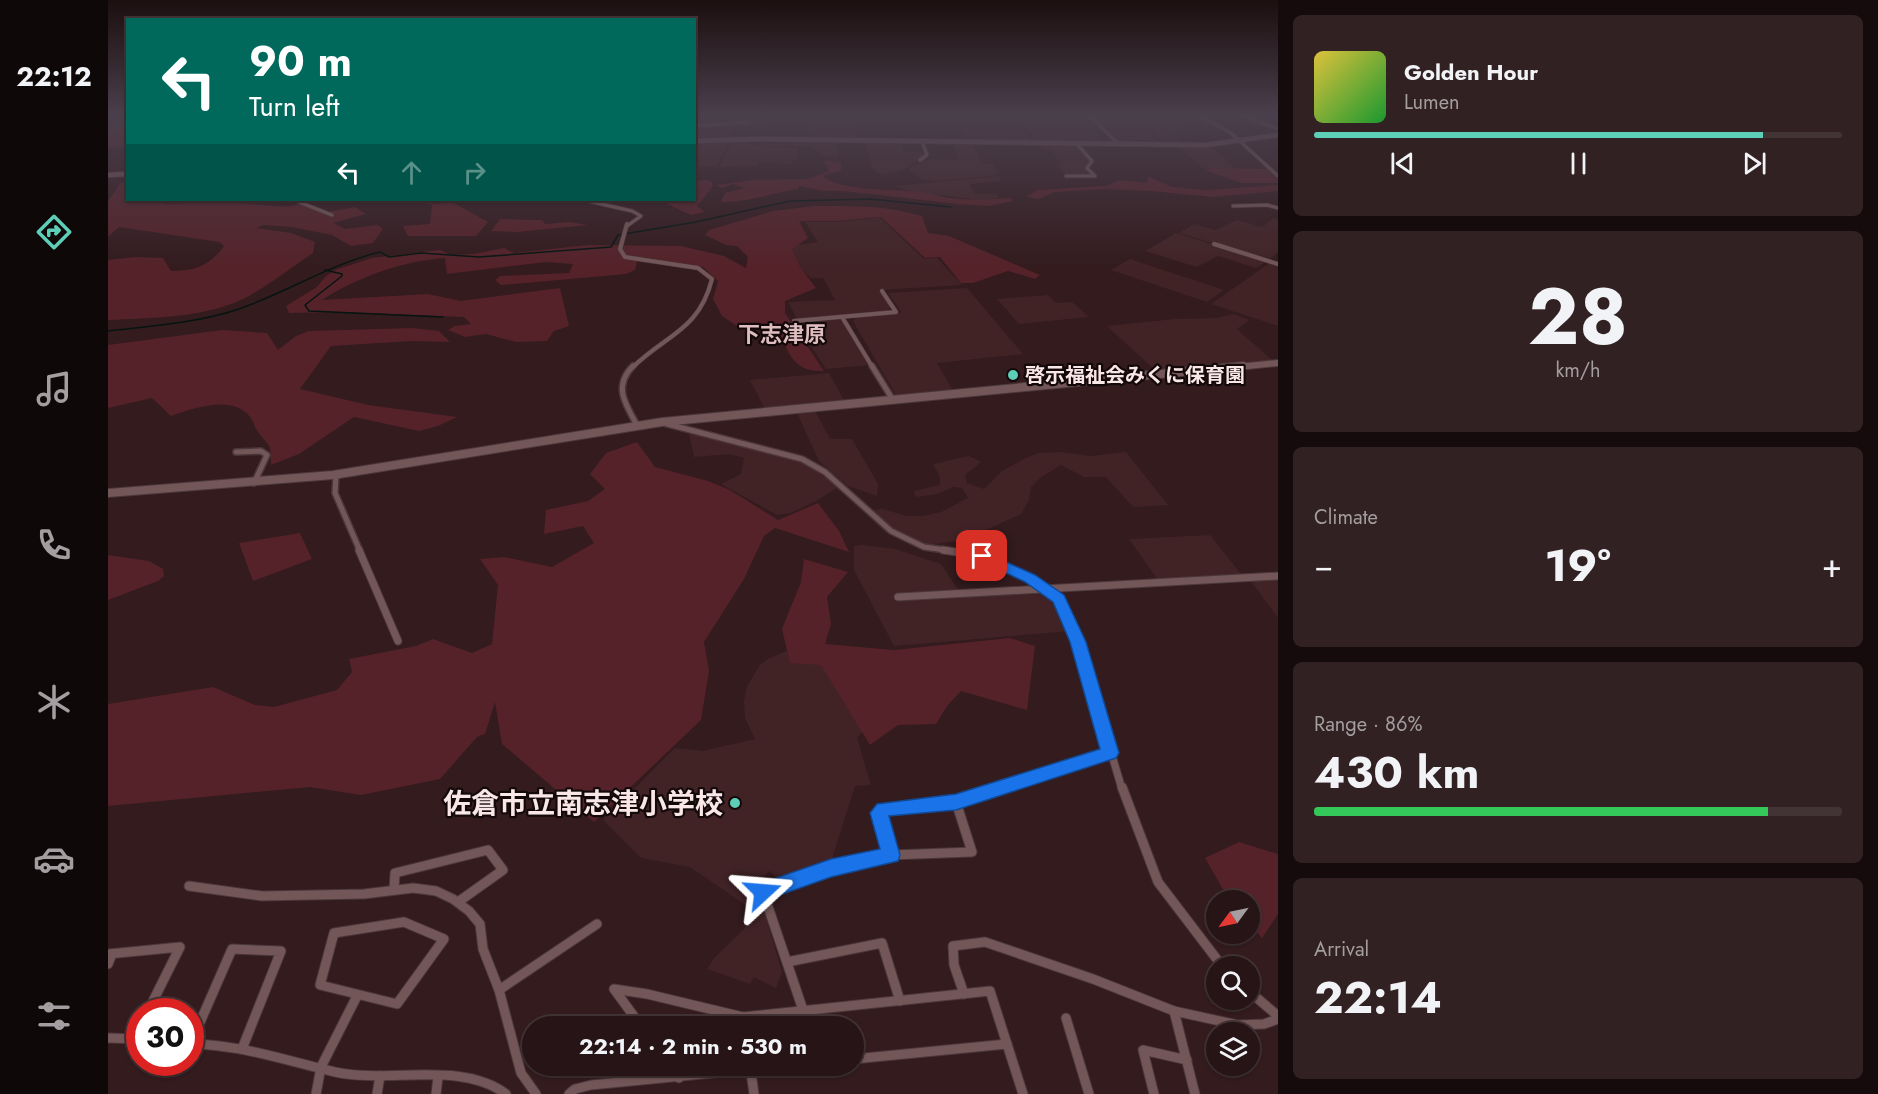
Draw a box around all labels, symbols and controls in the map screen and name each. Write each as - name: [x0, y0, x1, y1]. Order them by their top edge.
- text: 90 m: [249, 31, 352, 92]
- icon: left: [150, 42, 228, 120]
- text: Golden Hour: [1404, 56, 1538, 88]
- text: 22:12: [16, 57, 92, 96]
- text: Turn left: [249, 87, 339, 126]
- text: Lumen: [1404, 88, 1460, 117]
- icon: previous: [1386, 147, 1419, 180]
- icon: pause: [1562, 147, 1595, 180]
- icon: next: [1738, 147, 1771, 180]
- icon: left: [332, 156, 365, 189]
- icon: ahead: [395, 156, 428, 189]
- icon: right: [458, 156, 491, 189]
- icon: directions: [33, 211, 75, 253]
- text: 28: [1528, 261, 1628, 373]
- district label: 下志津原: [738, 318, 826, 350]
- text: km/h: [1555, 356, 1601, 385]
- place label: 啓示福祉会みくに保育園: [1025, 361, 1245, 390]
- icon: music: [33, 368, 75, 410]
- marker: 啓示福祉会みくに保育園: [1006, 368, 1020, 382]
- text: Climate: [1314, 503, 1378, 532]
- icon: phone: [33, 524, 75, 566]
- pin: [956, 530, 1007, 581]
- text: 19°: [1544, 533, 1611, 598]
- icon: arrive: [965, 539, 998, 572]
- text: −: [1314, 542, 1333, 589]
- text: +: [1822, 542, 1842, 589]
- icon: climate: [33, 681, 75, 723]
- text: Range · 86%: [1314, 710, 1422, 739]
- text: 430 km: [1314, 740, 1480, 805]
- place label: 佐倉市立南志津小学校: [443, 783, 723, 824]
- marker: 佐倉市立南志津小学校: [728, 796, 742, 810]
- icon: car: [33, 838, 75, 880]
- position arrow: [731, 860, 795, 924]
- north arrow: [1206, 890, 1260, 944]
- map controls: [1206, 890, 1260, 1076]
- text: Arrival: [1314, 935, 1369, 964]
- button: search: [1206, 956, 1260, 1010]
- text: 22:14: [1314, 965, 1442, 1030]
- icon: filters: [33, 995, 75, 1037]
- speed limit sign: 30: [126, 998, 204, 1076]
- button: layers: [1206, 1022, 1260, 1076]
- text: 22:14 · 2 min · 530 m: [579, 1030, 807, 1062]

